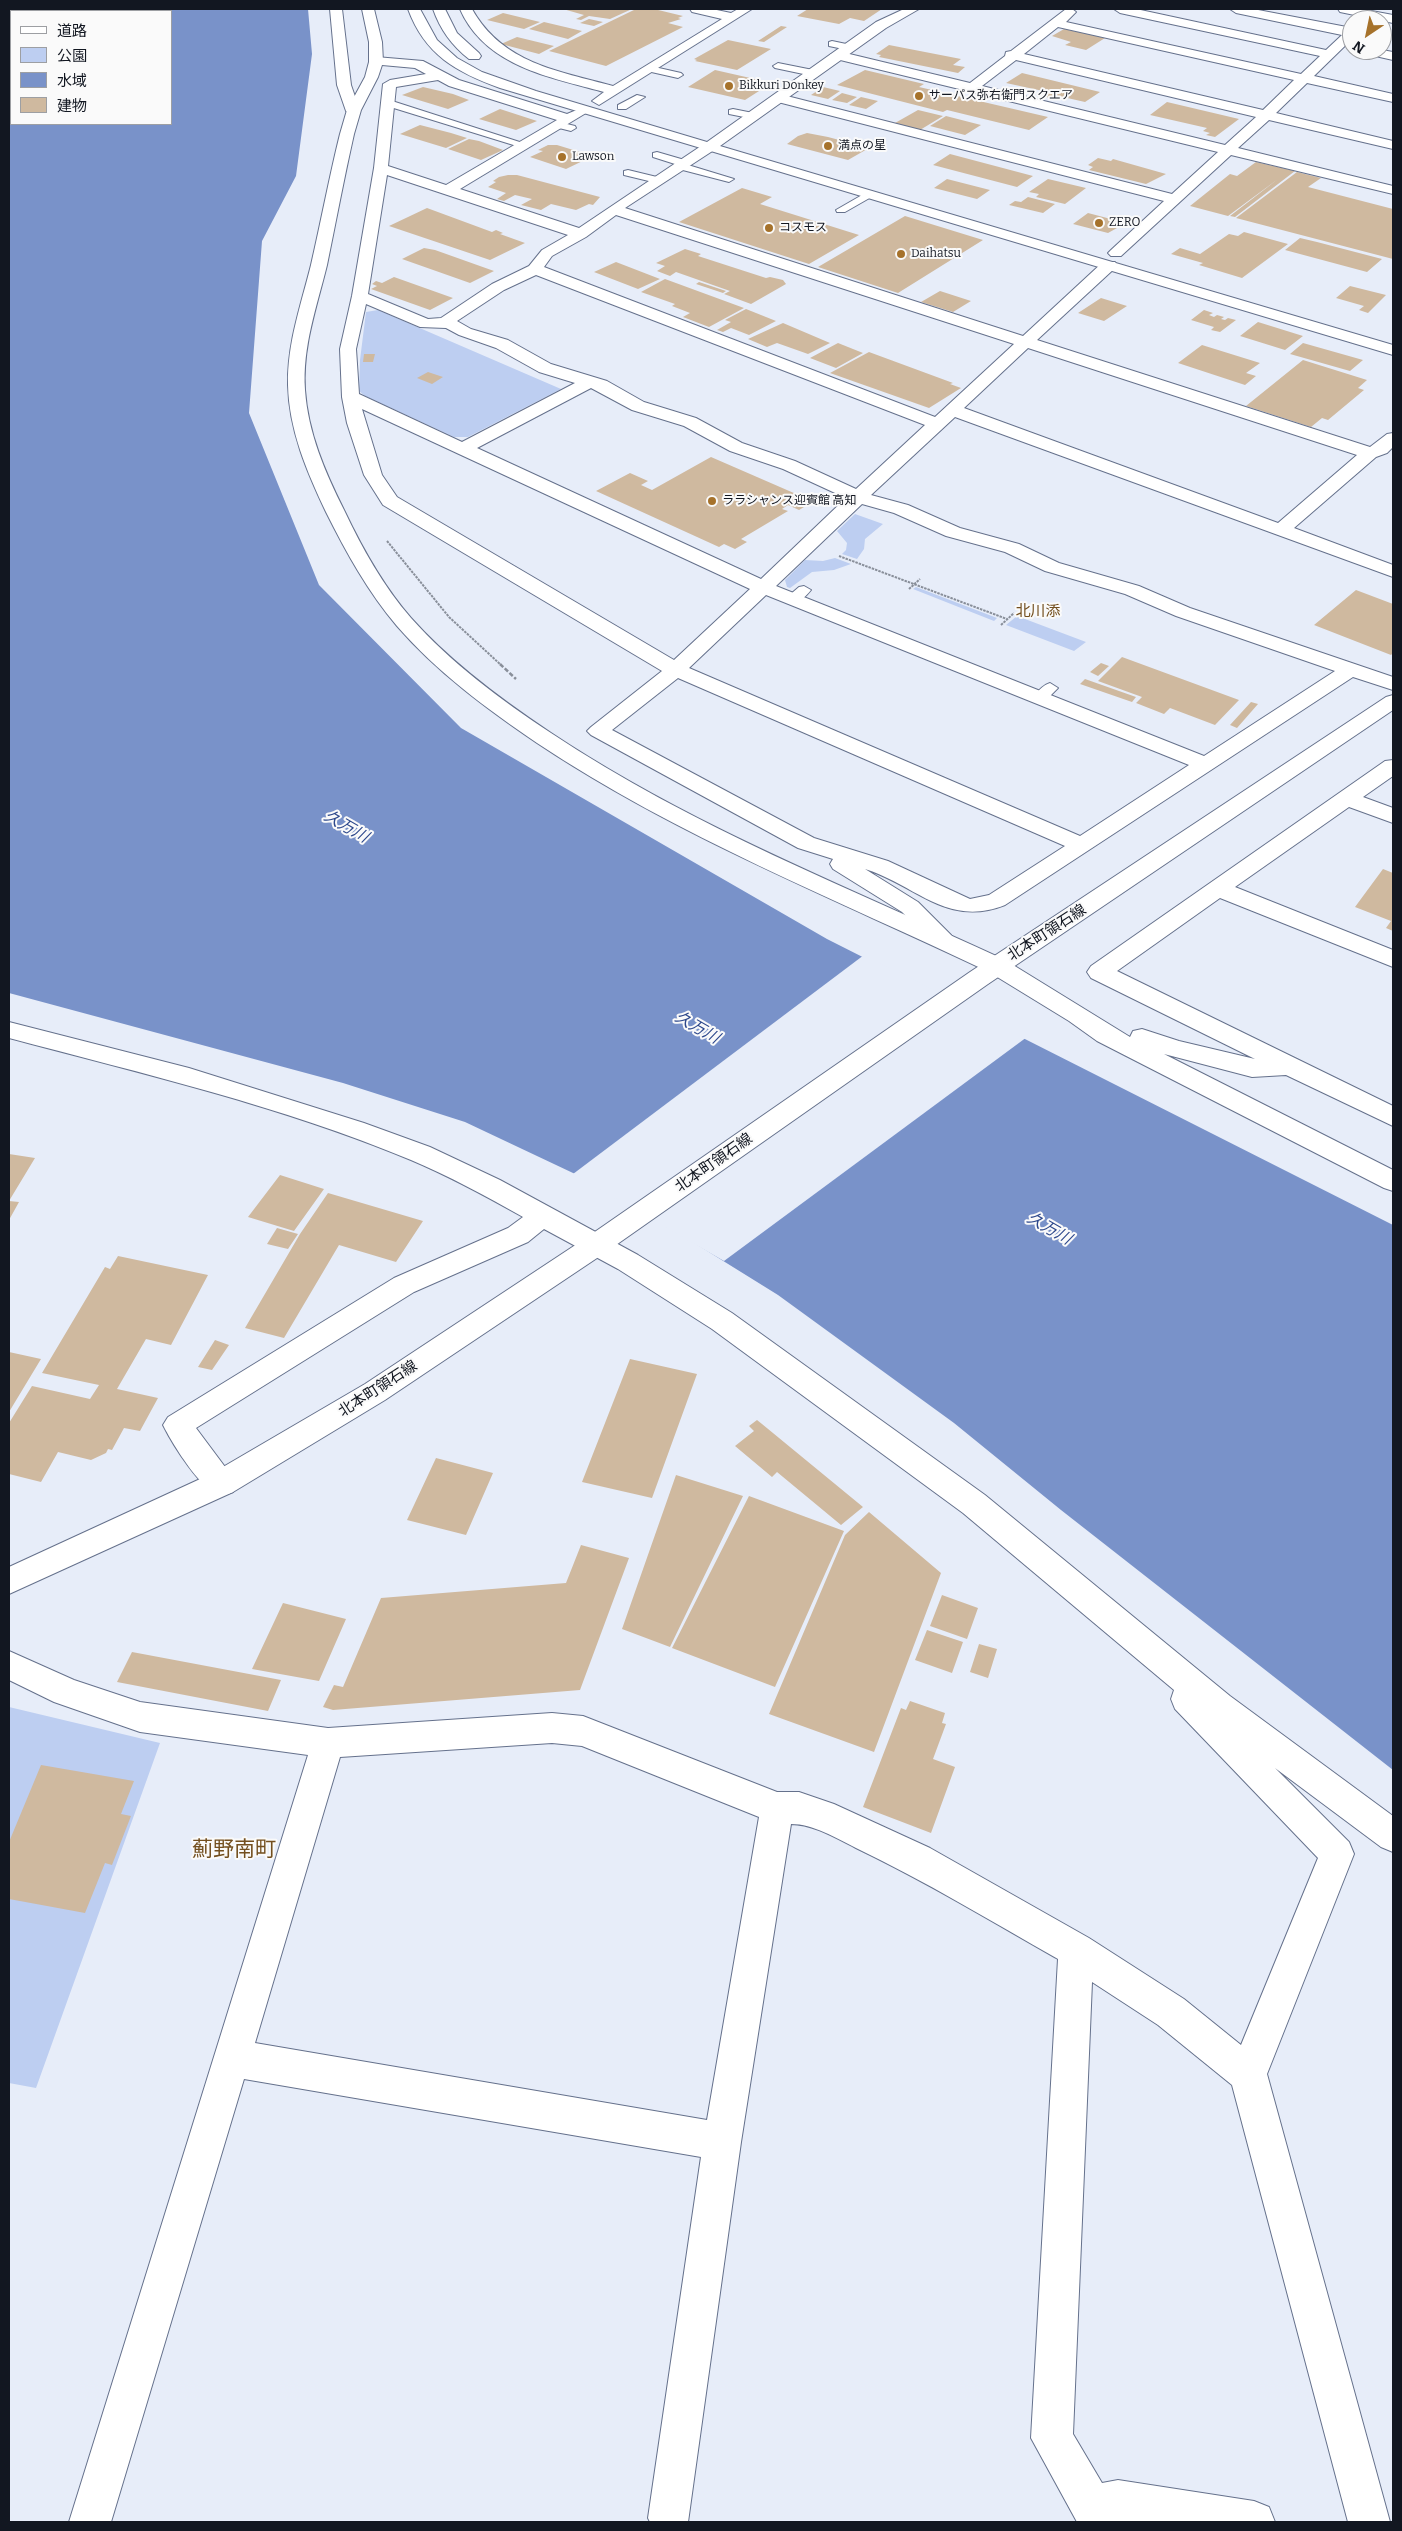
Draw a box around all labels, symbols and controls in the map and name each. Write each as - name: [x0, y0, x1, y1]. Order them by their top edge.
- legend: [10, 10, 172, 125]
- north arrow: [1342, 10, 1392, 60]
- text: 道路: [57, 22, 87, 40]
- text: N: [1350, 37, 1368, 57]
- text: 公園: [57, 47, 87, 65]
- text: 水域: [57, 72, 87, 90]
- place label: Bikkuri Donkey: [739, 79, 824, 93]
- marker: Bikkuri Donkey: [723, 80, 735, 92]
- place label: サーパス弥右衛門スクエア: [929, 89, 1073, 103]
- marker: サーパス弥右衛門スクエア: [913, 90, 925, 102]
- text: 建物: [57, 97, 87, 115]
- place label: 満点の星: [838, 139, 886, 153]
- marker: 満点の星: [822, 140, 834, 152]
- place label: Lawson: [572, 150, 614, 164]
- marker: Lawson: [556, 151, 568, 163]
- place label: ZERO: [1109, 216, 1140, 230]
- marker: ZERO: [1093, 217, 1105, 229]
- place label: コスモス: [779, 221, 827, 235]
- marker: コスモス: [763, 222, 775, 234]
- place label: Daihatsu: [911, 247, 961, 261]
- marker: Daihatsu: [895, 248, 907, 260]
- place label: ララシャンス迎賓館 高知: [722, 494, 856, 508]
- marker: ララシャンス迎賓館 高知: [706, 495, 718, 507]
- district label: 北川添: [1016, 603, 1060, 621]
- water label: 久万川: [320, 807, 372, 847]
- street label: 北本町領石線: [1004, 901, 1090, 965]
- water label: 久万川: [671, 1008, 723, 1048]
- street label: 北本町領石線: [672, 1130, 756, 1196]
- water label: 久万川: [1023, 1209, 1075, 1249]
- street label: 北本町領石線: [335, 1357, 421, 1421]
- district label: 薊野南町: [192, 1837, 276, 1863]

